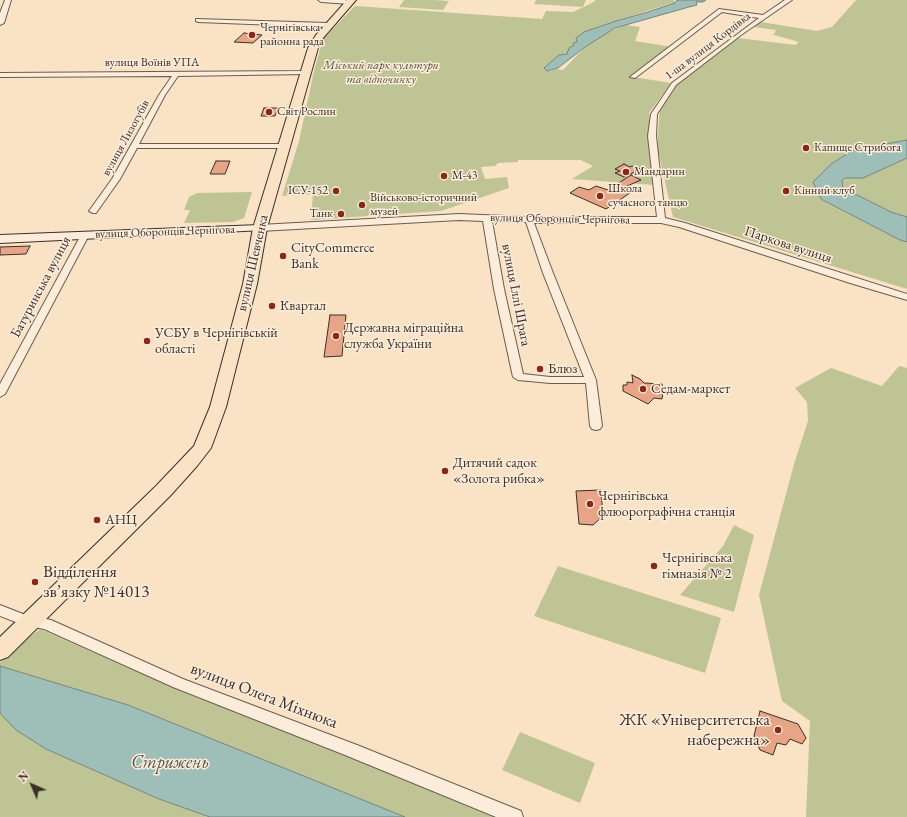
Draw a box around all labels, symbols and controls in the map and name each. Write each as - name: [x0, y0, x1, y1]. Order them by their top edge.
- street label: 1-ша вулиця Кордівка: [662, 9, 754, 83]
- place label: Чернігівська районна рада: [260, 21, 324, 49]
- marker: Чернігівська районна рада: [247, 30, 257, 40]
- street label: вулиця Воїнів УПА: [105, 56, 199, 70]
- park label: Міський парк культури та відпочинку: [323, 59, 439, 87]
- street label: вулиця Лизогубів: [99, 98, 153, 178]
- place label: Світ Рослин: [277, 105, 336, 119]
- marker: Світ Рослин: [264, 107, 274, 117]
- place label: Капище Стрибога: [814, 141, 901, 155]
- marker: Капище Стрибога: [801, 143, 811, 153]
- place label: Мандарин: [634, 165, 685, 179]
- marker: Мандарин: [621, 167, 631, 177]
- place label: М-43: [452, 169, 478, 183]
- marker: М-43: [439, 171, 449, 181]
- place label: Школа сучасного танцю: [608, 182, 688, 210]
- place label: ІСУ-152: [288, 184, 328, 198]
- place label: Кінний клуб: [794, 184, 855, 198]
- marker: ІСУ-152: [331, 186, 341, 196]
- marker: Кінний клуб: [781, 186, 791, 196]
- place label: Військово-історичний музей: [370, 191, 477, 219]
- marker: Школа сучасного танцю: [595, 191, 605, 201]
- marker: Військово-історичний музей: [357, 200, 367, 210]
- place label: Танк: [309, 207, 333, 221]
- marker: Танк: [336, 209, 346, 219]
- street label: вулиця Оборонців Чернігова: [490, 211, 630, 227]
- street label: вулиця Шевченка: [234, 213, 272, 313]
- street label: вулиця Оборонців Чернігова: [95, 222, 235, 242]
- street label: Паркова вулиця: [742, 223, 834, 267]
- street label: Батуринська вулиця: [7, 233, 75, 341]
- place label: CityCommerce Bank: [291, 240, 375, 272]
- street label: вулиця Іллі Шрага: [498, 242, 534, 348]
- marker: CityCommerce Bank: [278, 251, 288, 261]
- place label: Квартал: [280, 298, 326, 314]
- marker: Квартал: [267, 301, 277, 311]
- place label: Державна міграційна служба України: [344, 320, 464, 352]
- place label: УСБУ в Чернігівській області: [155, 325, 278, 358]
- marker: Державна міграційна служба України: [331, 331, 341, 341]
- marker: УСБУ в Чернігівській області: [142, 336, 152, 346]
- place label: Блюз: [548, 361, 577, 377]
- marker: Блюз: [535, 364, 545, 374]
- place label: Седам-маркет: [651, 381, 730, 397]
- marker: Седам-маркет: [638, 384, 648, 394]
- place label: Дитячий садок «Золота рибка»: [453, 455, 545, 488]
- marker: Дитячий садок «Золота рибка»: [440, 466, 450, 476]
- place label: Чернігівська флюорографічна станція: [598, 488, 735, 520]
- marker: Чернігівська флюорографічна станція: [585, 499, 595, 509]
- place label: АНЦ: [105, 512, 137, 528]
- marker: АНЦ: [92, 515, 102, 525]
- place label: Чернігівська гімназія № 2: [662, 550, 732, 582]
- marker: Чернігівська гімназія № 2: [649, 561, 659, 571]
- place label: Відділення зв’язку №14013: [43, 562, 149, 602]
- marker: Відділення зв’язку №14013: [30, 577, 40, 587]
- street label: вулиця Олега Міхнюка: [188, 659, 340, 733]
- place label: ЖК «Університетська набережна»: [619, 710, 770, 750]
- marker: ЖК «Університетська набережна»: [773, 725, 783, 735]
- water label: Стрижень: [131, 752, 209, 774]
- north arrow: [12, 765, 52, 805]
- text: N: [15, 768, 32, 785]

